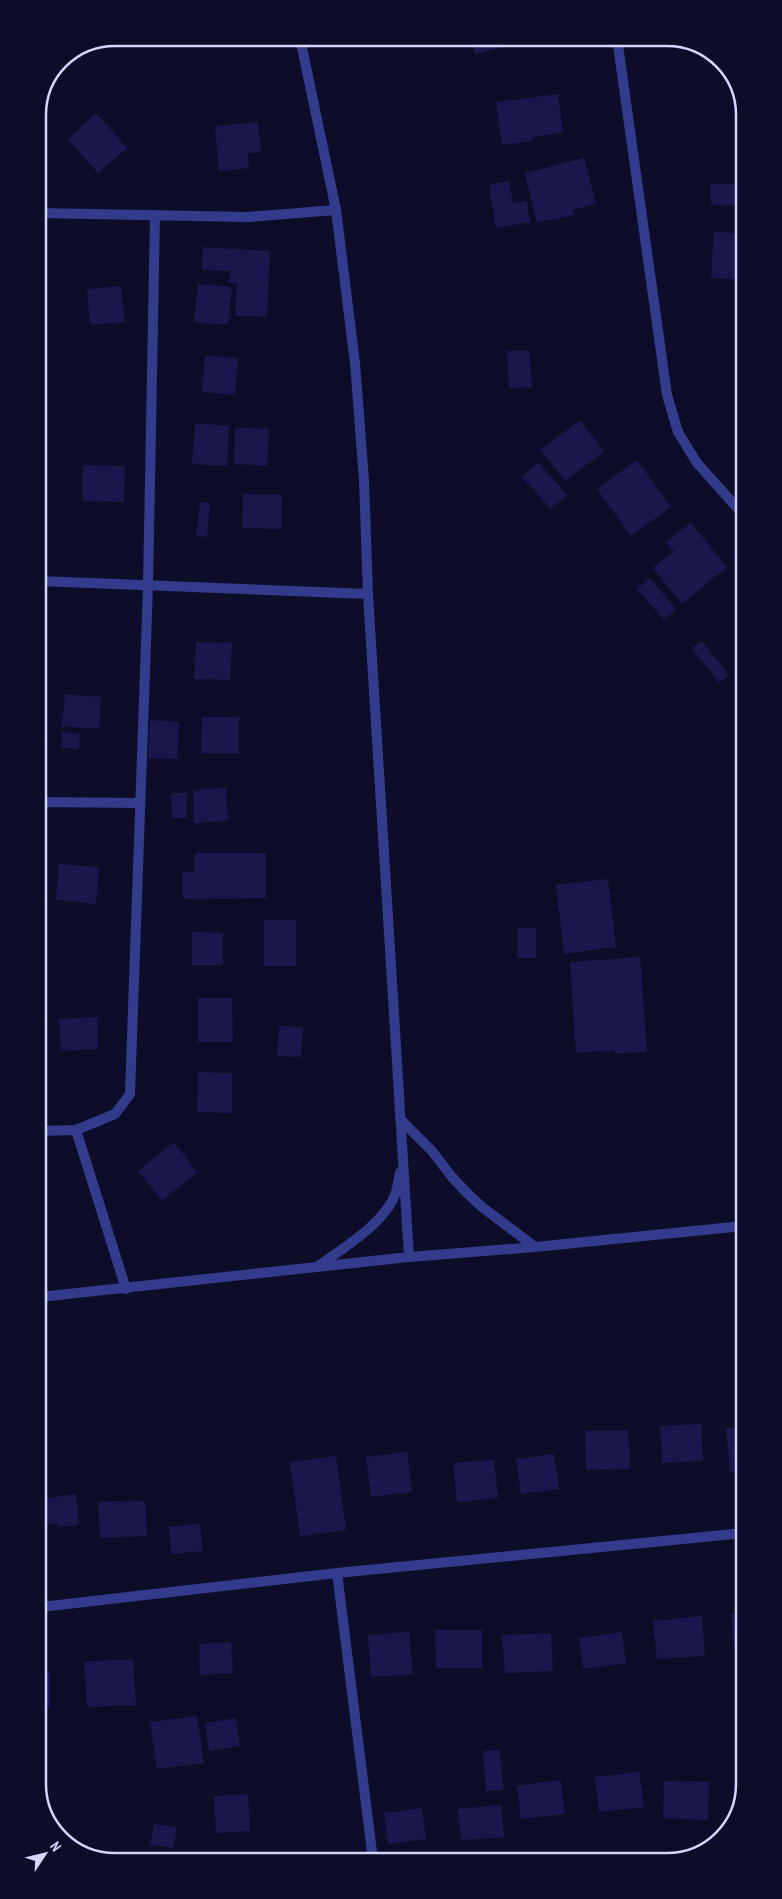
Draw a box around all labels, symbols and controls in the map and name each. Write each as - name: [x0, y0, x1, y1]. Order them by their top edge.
- north arrow: [20, 1829, 70, 1879]
- text: N: [46, 1838, 65, 1855]

